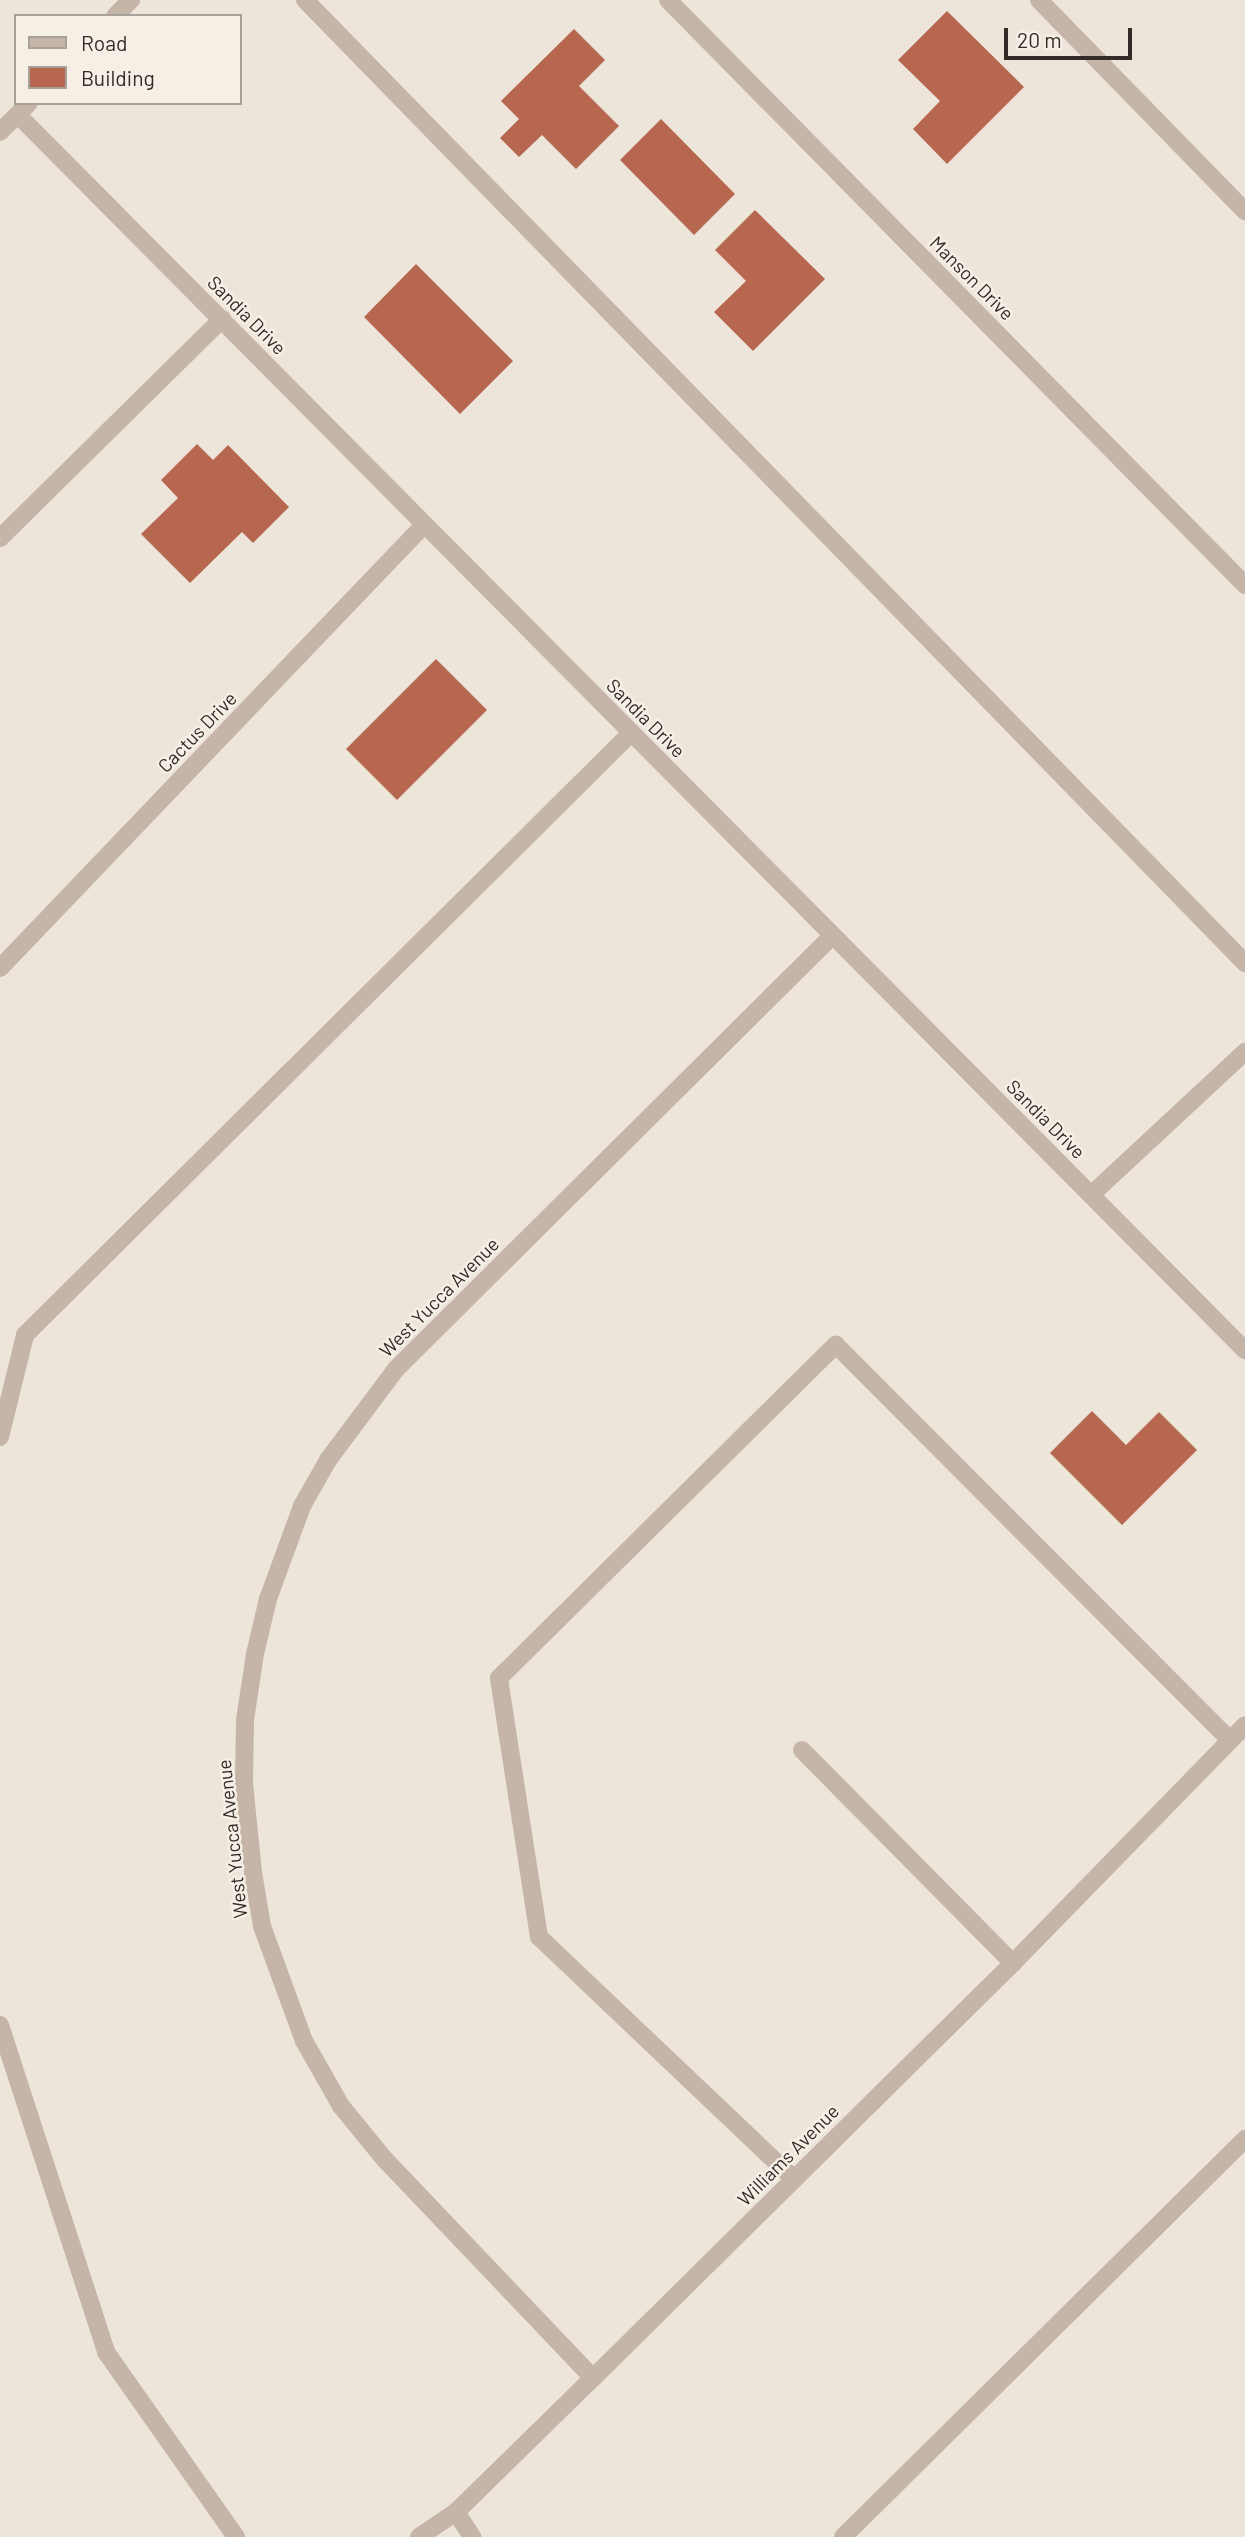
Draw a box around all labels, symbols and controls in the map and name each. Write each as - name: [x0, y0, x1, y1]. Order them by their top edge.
- legend: [14, 14, 242, 105]
- scale bar: [1007, 14, 1135, 58]
- text: 20 m: [1017, 27, 1062, 52]
- text: Road: [81, 30, 127, 55]
- text: Building: [81, 65, 155, 90]
- street label: Manson Drive: [925, 231, 1019, 325]
- street label: Sandia Drive: [203, 271, 291, 359]
- street label: Sandia Drive: [602, 674, 690, 762]
- street label: Cactus Drive: [153, 687, 241, 777]
- street label: Sandia Drive: [1002, 1075, 1090, 1163]
- street label: West Yucca Avenue: [375, 1233, 503, 1361]
- street label: West Yucca Avenue: [212, 1758, 252, 1920]
- street label: Williams Avenue: [733, 2100, 843, 2210]

